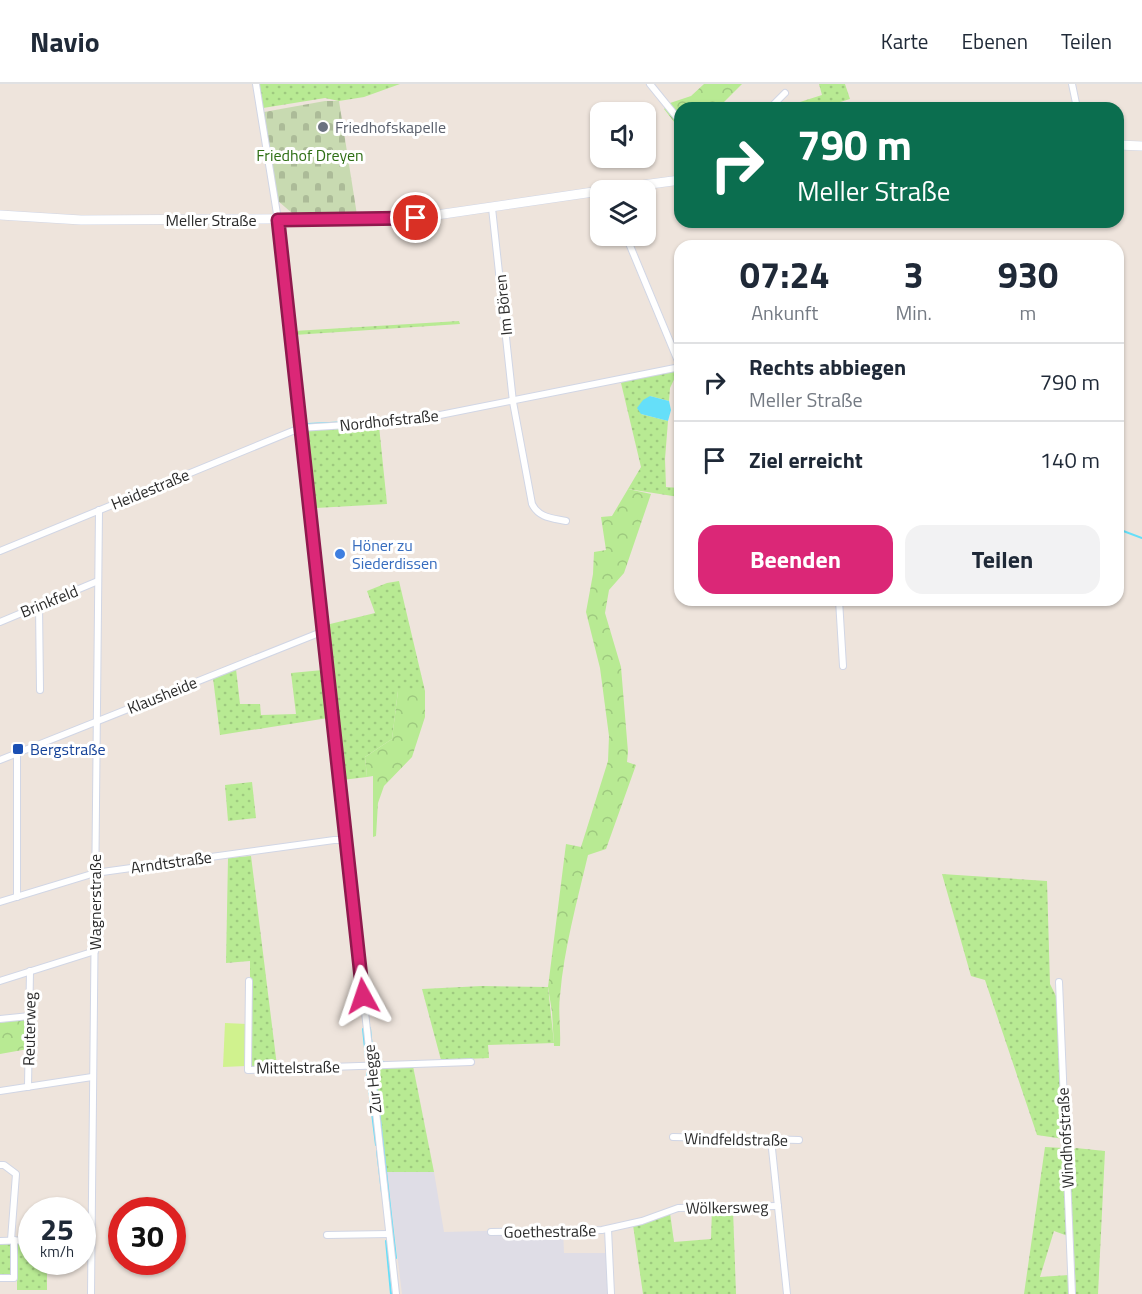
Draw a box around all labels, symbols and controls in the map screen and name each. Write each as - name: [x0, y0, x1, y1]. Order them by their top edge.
- text: Navio: [30, 20, 100, 63]
- text: Karte: [881, 25, 928, 57]
- text: Ebenen: [961, 25, 1028, 57]
- text: Teilen: [1061, 25, 1112, 57]
- map controls: [590, 102, 656, 246]
- button: sound: [590, 102, 656, 168]
- text: 790 m: [797, 112, 912, 176]
- place label: Friedhofskapelle: [335, 115, 446, 139]
- marker: Friedhofskapelle: [316, 120, 330, 134]
- icon: right: [698, 126, 776, 204]
- park label: Friedhof Dreyen: [256, 143, 364, 167]
- text: Meller Straße: [797, 170, 950, 211]
- button: layers: [590, 180, 656, 246]
- pin: [390, 192, 441, 243]
- icon: arrive: [399, 201, 432, 234]
- street label: Meller Straße: [166, 208, 256, 232]
- text: 07:24: [740, 247, 830, 302]
- text: 3: [904, 247, 924, 302]
- text: 930: [998, 247, 1058, 302]
- street label: Im Bören: [488, 273, 518, 337]
- text: Ankunft: [751, 297, 818, 328]
- text: Min.: [896, 297, 932, 328]
- text: m: [1020, 297, 1036, 328]
- text: Rechts abbiegen: [749, 350, 906, 384]
- text: 790 m: [1040, 365, 1100, 399]
- icon: right: [698, 366, 731, 399]
- text: Meller Straße: [749, 384, 863, 415]
- street label: Nordhofstraße: [338, 403, 440, 437]
- text: Ziel erreicht: [749, 443, 863, 477]
- text: 140 m: [1040, 443, 1100, 477]
- icon: arrive: [698, 444, 731, 477]
- street label: Heidestraße: [107, 462, 193, 516]
- button: Beenden: [698, 525, 893, 594]
- button: Teilen: [905, 525, 1100, 594]
- place label: Höner zu Siederdissen: [352, 533, 438, 575]
- marker: Höner zu Siederdissen: [333, 547, 347, 561]
- street label: Brinkfeld: [16, 579, 82, 623]
- street label: Klausheide: [123, 670, 201, 720]
- place label: Bergstraße: [30, 737, 105, 761]
- marker: Bergstraße: [11, 742, 25, 756]
- street label: Arndtstraße: [129, 844, 213, 880]
- street label: Wagnerstraße: [83, 854, 107, 950]
- position arrow: [331, 964, 395, 1028]
- street label: Reuterweg: [16, 992, 42, 1066]
- street label: Zur Hegge: [356, 1043, 388, 1115]
- street label: Mittelstraße: [256, 1054, 340, 1080]
- street label: Windhofstraße: [1050, 1087, 1080, 1189]
- street label: Windfeldstraße: [684, 1126, 788, 1152]
- street label: Wölkersweg: [685, 1194, 769, 1220]
- speed limit sign: 30: [108, 1197, 186, 1275]
- text: 25: [40, 1206, 74, 1252]
- street label: Goethestraße: [504, 1218, 596, 1244]
- text: km/h: [40, 1240, 74, 1263]

